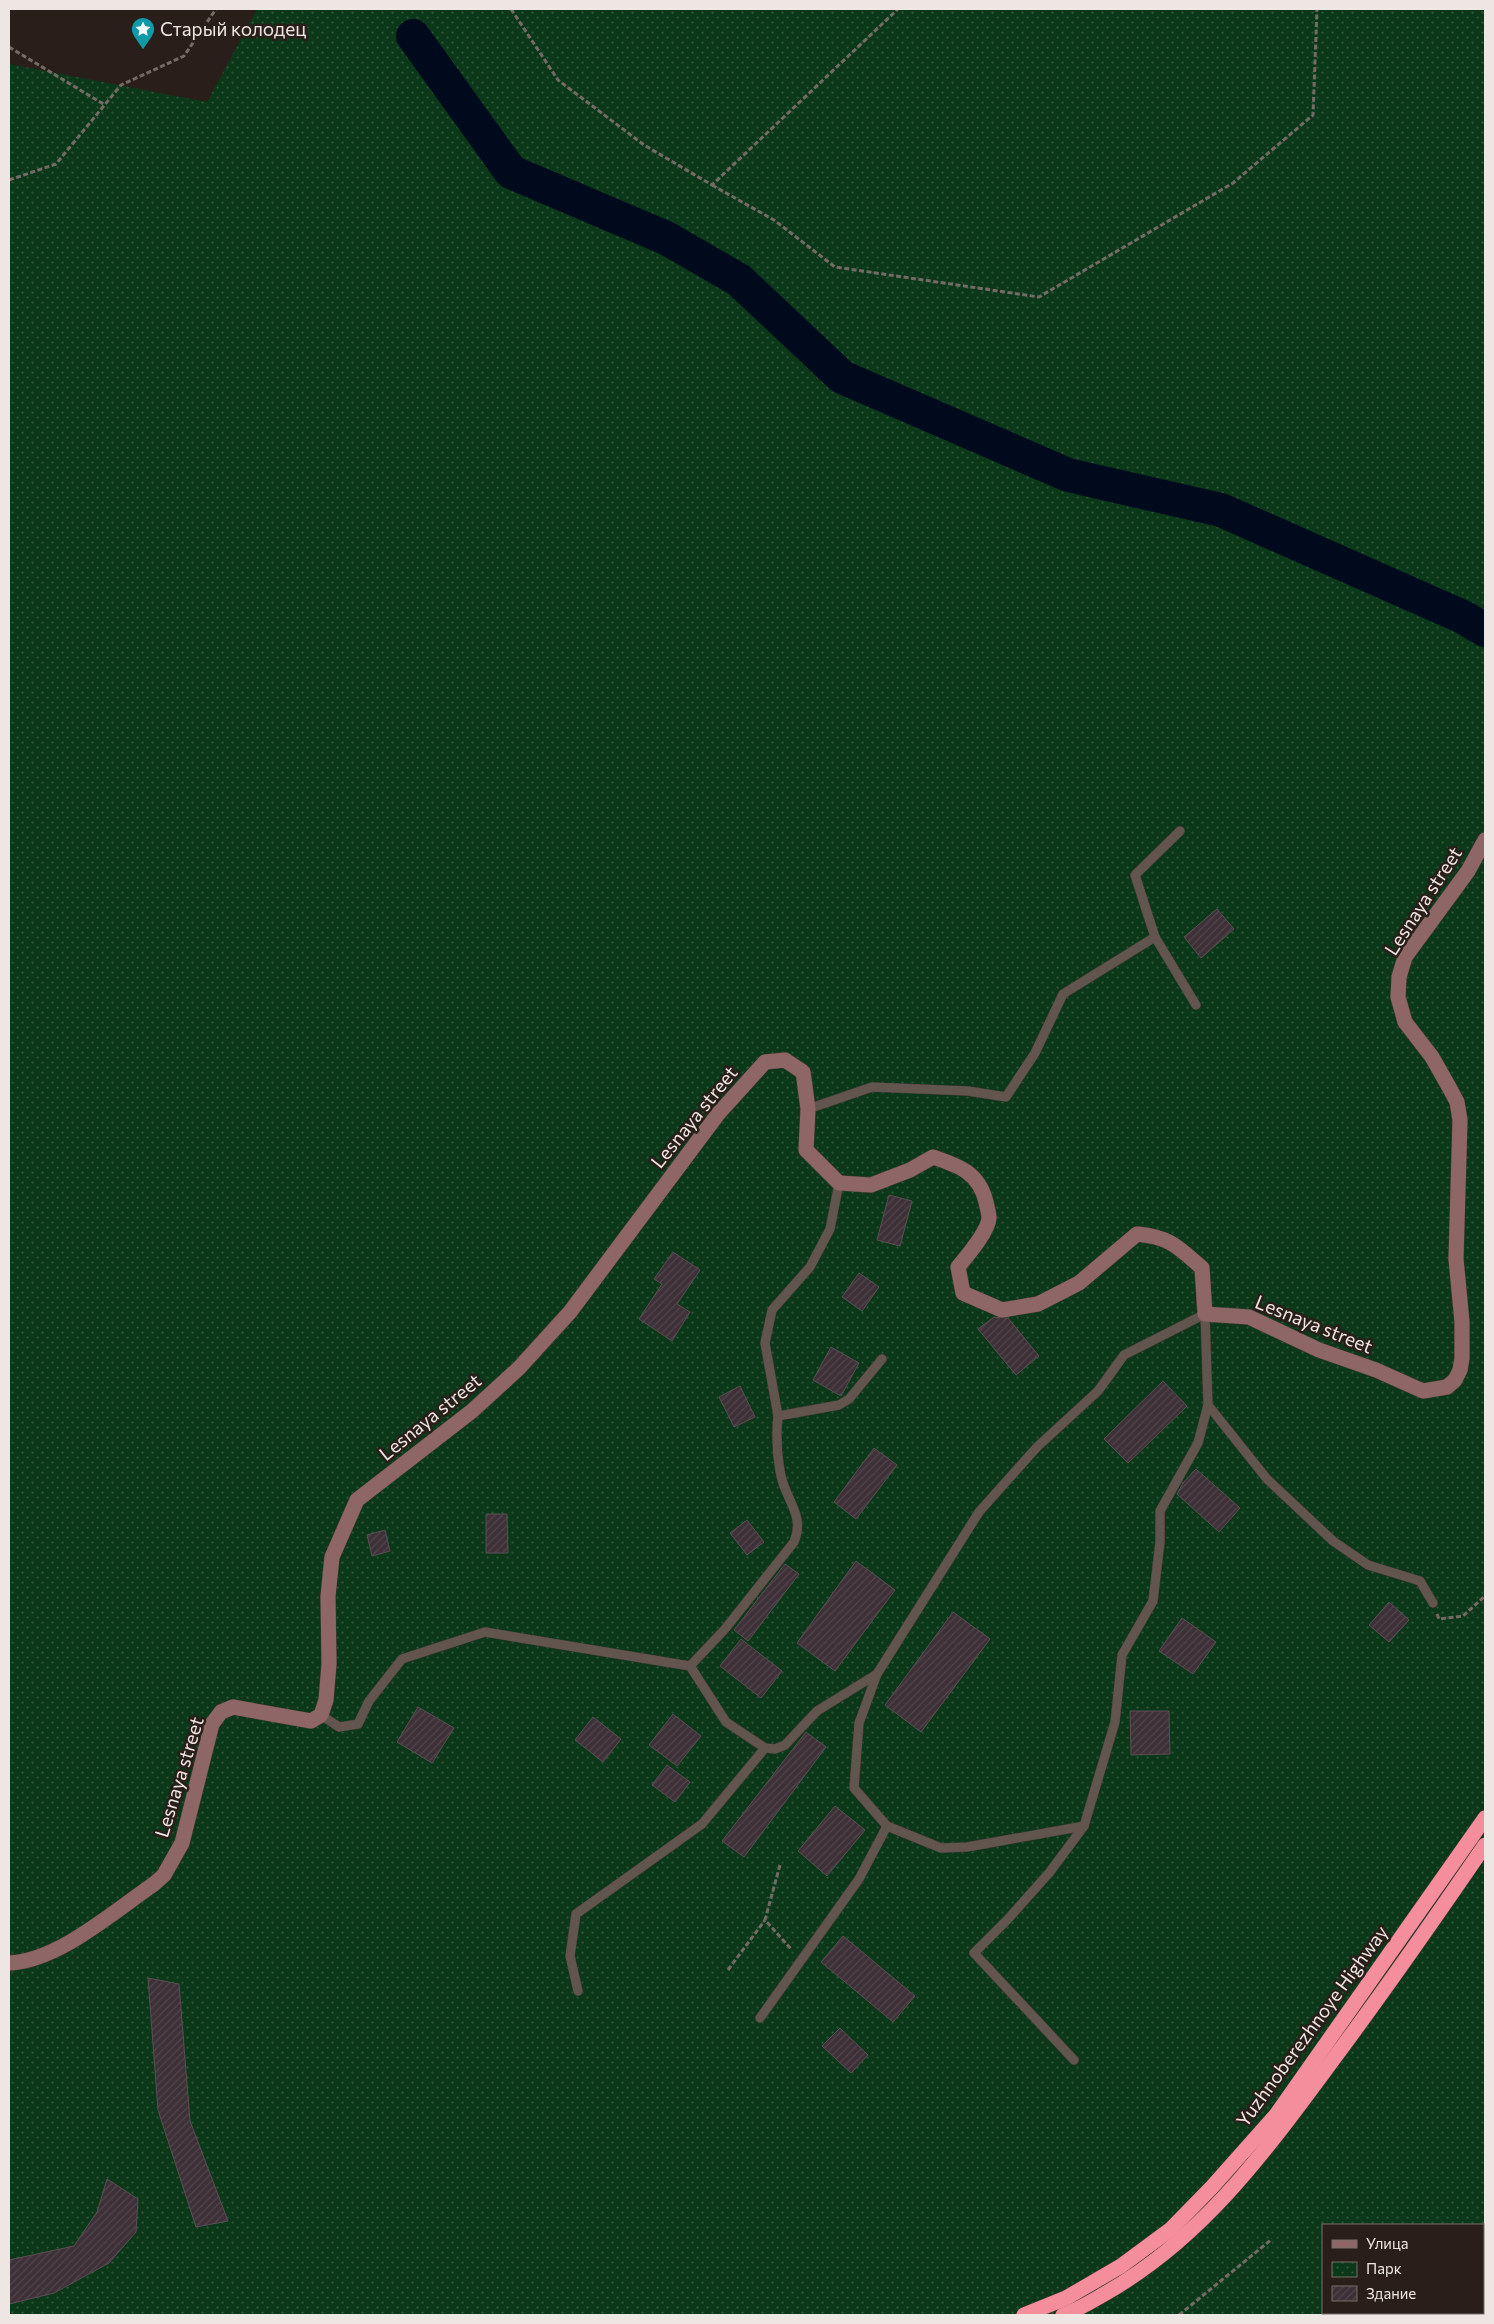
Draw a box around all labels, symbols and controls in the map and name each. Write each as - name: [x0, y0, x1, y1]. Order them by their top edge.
- place icon: Старый колодец: [130, 16, 156, 50]
- place label: Старый колодец: [160, 17, 306, 40]
- street label: Lesnaya street: [1379, 842, 1466, 959]
- street label: Lesnaya street: [645, 1061, 742, 1172]
- street label: Lesnaya street: [1252, 1290, 1377, 1358]
- street label: Lesnaya street: [374, 1368, 486, 1465]
- street label: Lesnaya street: [149, 1714, 208, 1840]
- street label: Yuzhnoberezhnoye Highway: [1231, 1921, 1392, 2131]
- legend: [1322, 2224, 1484, 2314]
- text: Улица: [1366, 2234, 1408, 2252]
- text: Парк: [1366, 2259, 1402, 2277]
- text: Здание: [1366, 2284, 1416, 2302]

